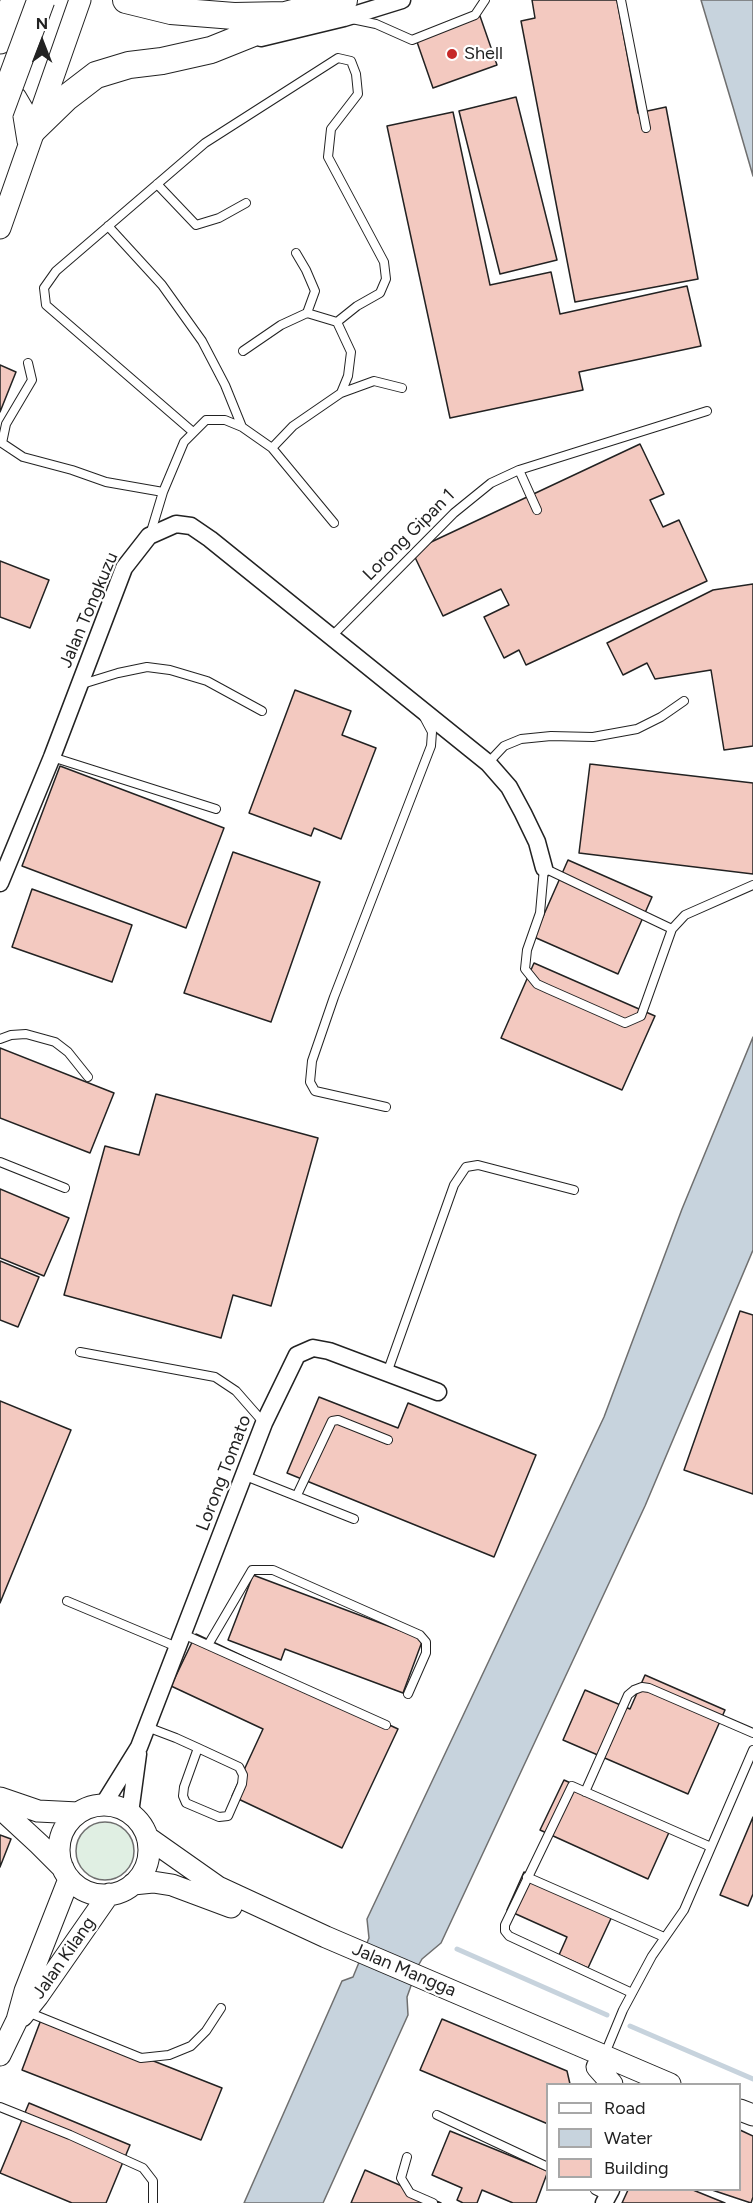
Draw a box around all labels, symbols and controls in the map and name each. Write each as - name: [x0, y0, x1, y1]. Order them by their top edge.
- north arrow: [12, 12, 72, 72]
- text: N: [36, 14, 48, 33]
- place label: Shell: [464, 43, 503, 65]
- marker: Shell: [445, 47, 459, 61]
- street label: Lorong Gipan 1: [359, 485, 459, 585]
- street label: Jalan Tongkuzu: [55, 549, 123, 671]
- street label: Lorong Tomato: [192, 1412, 256, 1534]
- street label: Jalan Kilang: [28, 1913, 100, 2003]
- street label: Jalan Mangga: [349, 1938, 459, 2002]
- legend: [546, 2083, 741, 2191]
- text: Road: [604, 2097, 645, 2119]
- text: Water: [604, 2127, 652, 2149]
- text: Building: [604, 2157, 669, 2179]

